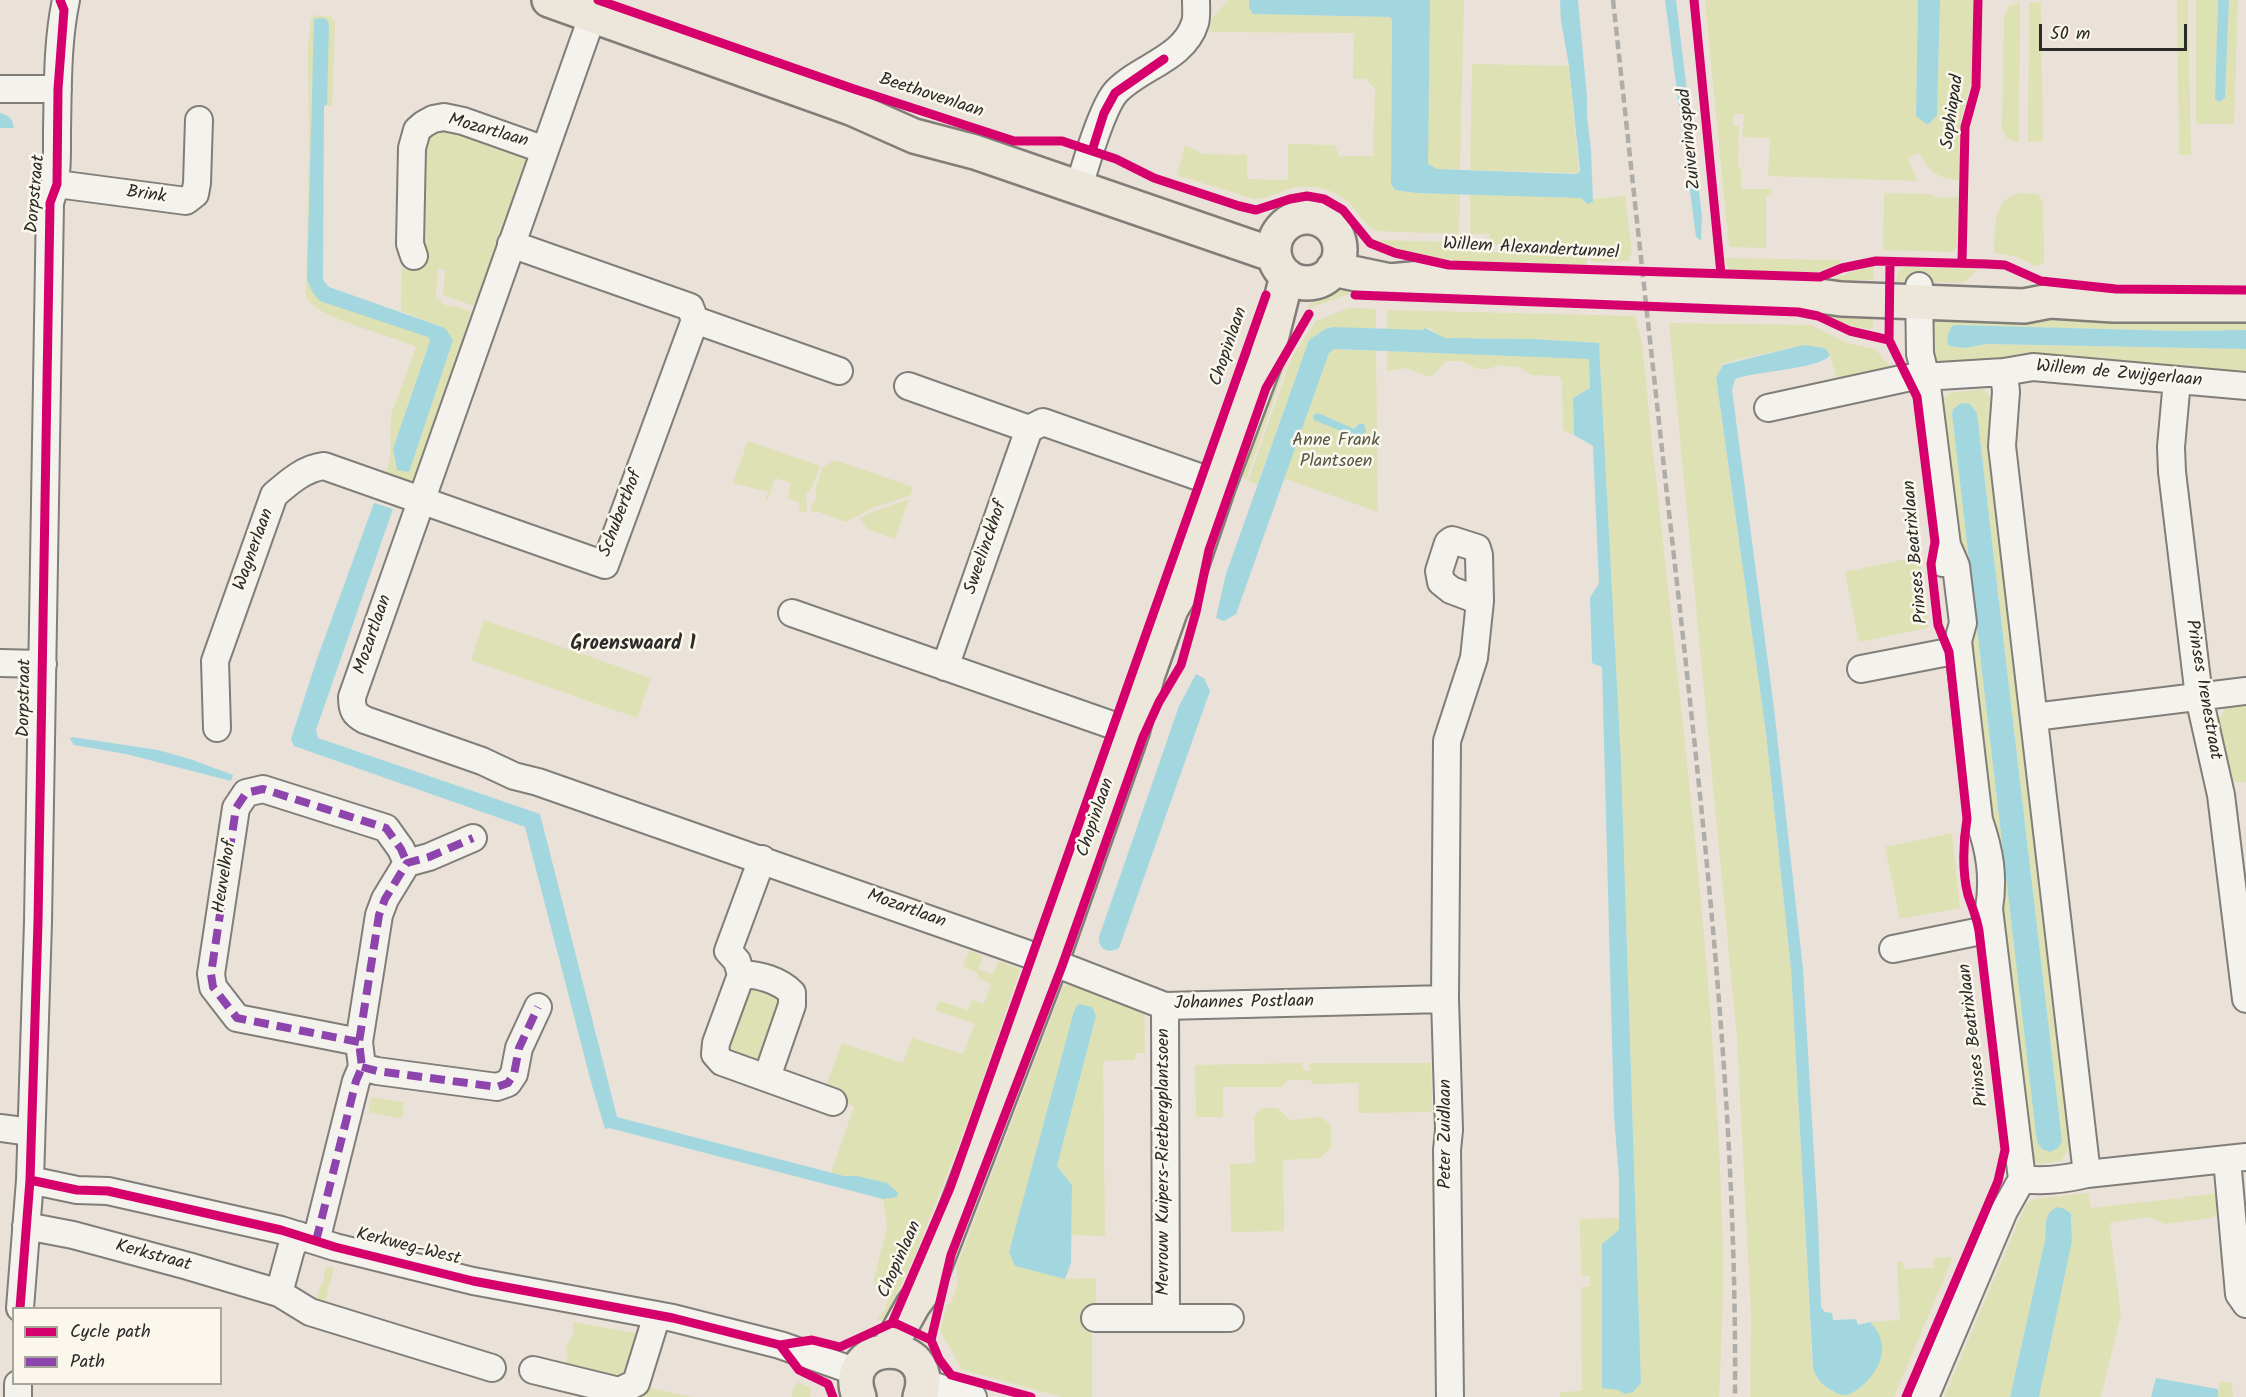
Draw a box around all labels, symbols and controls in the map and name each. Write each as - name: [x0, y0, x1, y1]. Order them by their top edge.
- scale bar: [2042, 12, 2190, 50]
- text: 50 m: [2050, 20, 2090, 49]
- street label: Beethovenlaan: [876, 70, 986, 124]
- street label: Sophiapad: [1938, 74, 1970, 150]
- street label: Zuiveringspad: [1675, 87, 1707, 191]
- street label: Mozartlaan: [445, 110, 531, 154]
- street label: Dorpstraat: [23, 154, 51, 234]
- street label: Brink: [125, 183, 167, 209]
- street label: Willem Alexandertunnel: [1442, 235, 1620, 265]
- street label: Chopinlaan: [1206, 305, 1254, 389]
- street label: Willem de Zwijgerlaan: [2035, 357, 2203, 393]
- park label: Anne Frank Plantsoen: [1292, 431, 1380, 474]
- street label: Schuberthof: [596, 468, 648, 560]
- street label: Prinses Beatrixlaan: [1900, 479, 1934, 625]
- street label: Sweelinckhof: [961, 499, 1013, 597]
- street label: Wagnerlaan: [230, 506, 280, 594]
- street label: Mozartlaan: [350, 592, 398, 678]
- street label: Prinses Irenestraat: [2179, 618, 2225, 762]
- district label: Groenswaard 1: [571, 634, 695, 658]
- street label: Dorpstraat: [15, 658, 37, 738]
- street label: Chopinlaan: [1073, 776, 1121, 860]
- street label: Heuvelhof: [210, 839, 242, 915]
- street label: Mozartlaan: [864, 886, 948, 934]
- street label: Prinses Beatrixlaan: [1956, 962, 1994, 1108]
- street label: Johannes Postlaan: [1174, 992, 1314, 1016]
- street label: Mevrouw Kuipers-Rietbergplantsoen: [1154, 1028, 1176, 1296]
- street label: Peter Zuidlaan: [1436, 1079, 1458, 1189]
- street label: Chopinlaan: [874, 1218, 928, 1302]
- street label: Kerkweg-West: [353, 1225, 463, 1271]
- street label: Kerkstraat: [113, 1237, 193, 1277]
- legend: [12, 1307, 222, 1385]
- text: Cycle path: [70, 1318, 151, 1347]
- text: Path: [70, 1348, 105, 1377]

